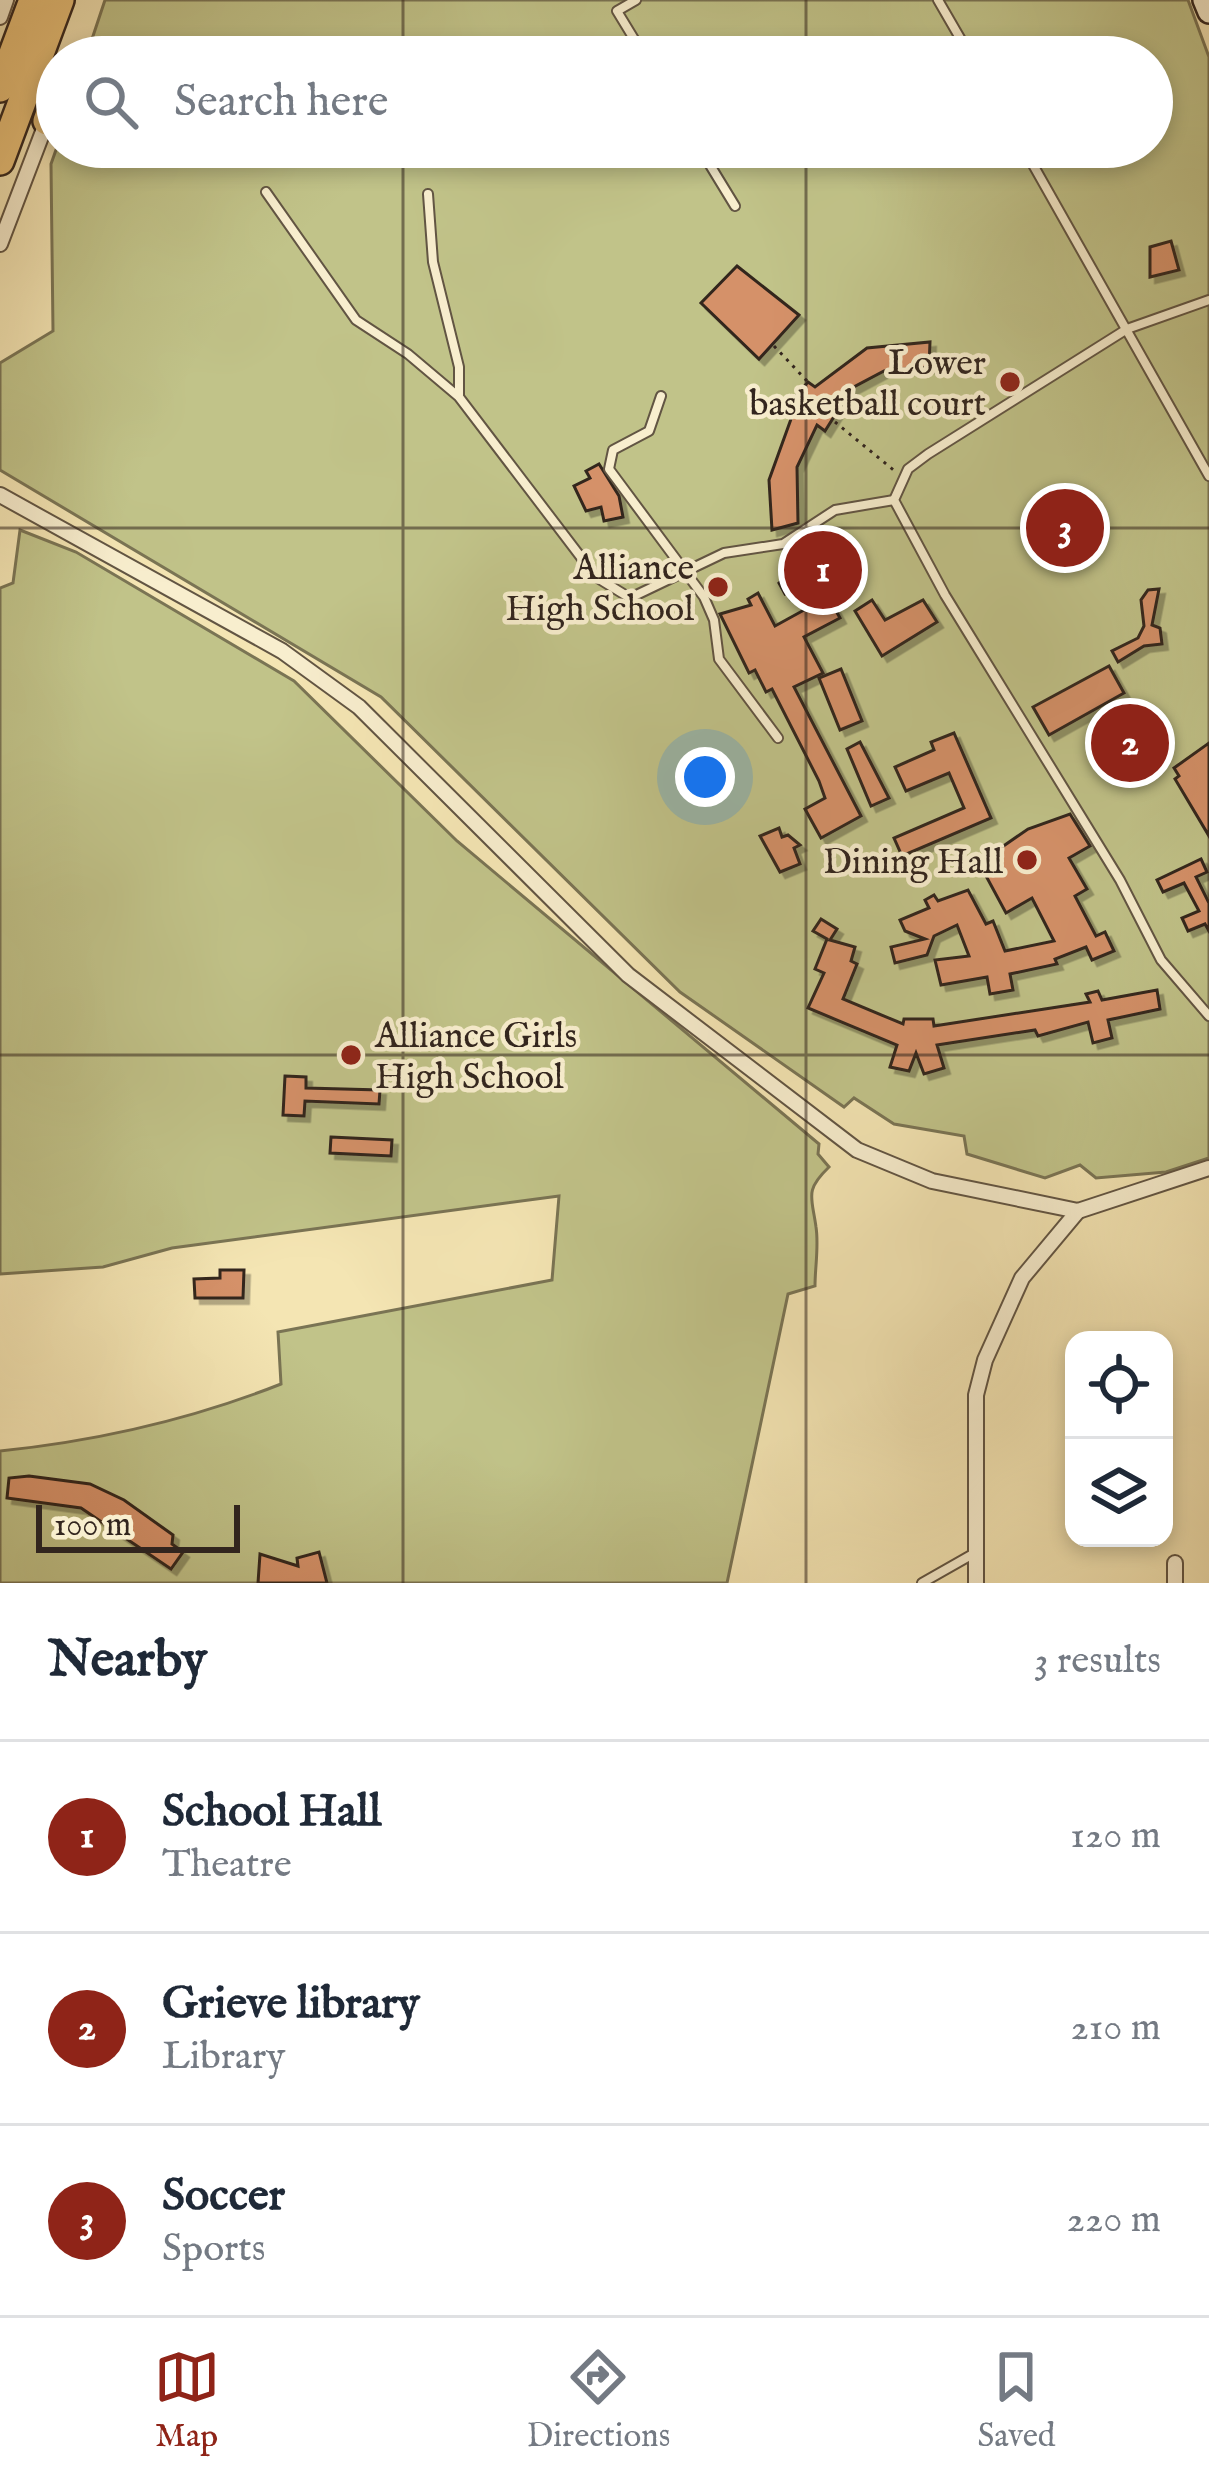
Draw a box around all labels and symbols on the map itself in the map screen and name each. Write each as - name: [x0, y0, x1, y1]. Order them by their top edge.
- place label: Lower basketball court: [749, 341, 986, 428]
- marker: Lower basketball court: [997, 369, 1023, 395]
- pin: 3: [1026, 483, 1104, 573]
- pin: 1: [784, 525, 862, 615]
- place label: Alliance High School: [505, 546, 694, 633]
- marker: Alliance High School: [705, 574, 731, 600]
- pin: 2: [1091, 698, 1169, 788]
- your location: [675, 747, 735, 807]
- place label: Dining Hall: [823, 840, 1003, 886]
- marker: Dining Hall: [1014, 847, 1040, 873]
- place label: Alliance Girls High School: [374, 1014, 577, 1101]
- marker: Alliance Girls High School: [338, 1042, 364, 1068]
- scale bar: [36, 1499, 240, 1552]

